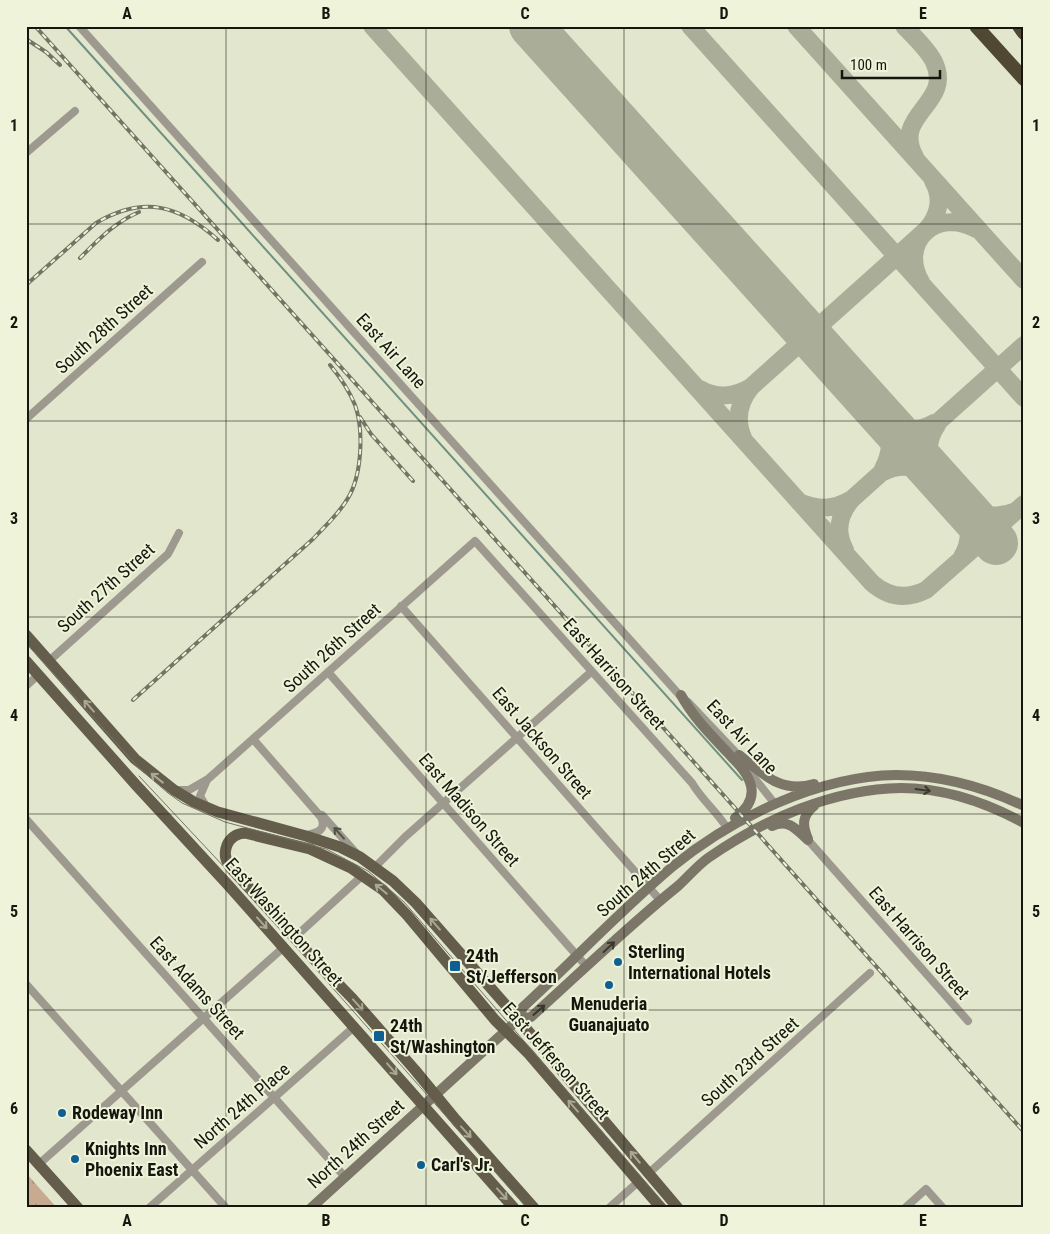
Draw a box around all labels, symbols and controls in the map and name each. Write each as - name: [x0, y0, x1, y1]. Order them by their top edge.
- text: A: [122, 4, 132, 23]
- text: B: [322, 4, 331, 23]
- text: C: [520, 4, 530, 23]
- text: D: [719, 4, 729, 23]
- text: E: [919, 4, 927, 23]
- scale bar: [842, 48, 940, 80]
- text: 100 m: [850, 56, 887, 74]
- text: 1: [10, 116, 18, 135]
- text: 1: [1032, 116, 1040, 135]
- street label: South 28th Street: [51, 280, 157, 378]
- street label: East Air Lane: [352, 309, 431, 393]
- text: 2: [10, 313, 18, 332]
- text: 2: [1032, 313, 1040, 332]
- text: 3: [10, 509, 18, 528]
- text: 3: [1032, 509, 1040, 528]
- street label: South 27th Street: [53, 539, 159, 637]
- street label: South 26th Street: [279, 599, 385, 697]
- street label: East Harrison Street: [559, 614, 670, 734]
- street label: East Jackson Street: [488, 682, 597, 803]
- street label: East Air Lane: [703, 695, 782, 778]
- one-way arrow: [83, 700, 95, 713]
- text: 4: [10, 706, 18, 725]
- text: 4: [1032, 706, 1040, 725]
- street label: East Madison Street: [415, 749, 524, 870]
- one-way arrow: [151, 772, 164, 783]
- one-way arrow: [914, 786, 930, 796]
- street label: South 24th Street: [592, 824, 699, 921]
- one-way arrow: [333, 826, 345, 839]
- street label: East Washington Street: [221, 853, 347, 990]
- street label: East Harrison Street: [865, 882, 974, 1003]
- one-way arrow: [375, 884, 388, 895]
- text: 5: [10, 902, 18, 921]
- text: 5: [1032, 902, 1040, 921]
- one-way arrow: [256, 916, 268, 929]
- one-way arrow: [429, 917, 440, 930]
- street label: East Adams Street: [146, 932, 249, 1043]
- one-way arrow: [603, 941, 616, 953]
- place label: Sterling International Hotels: [628, 941, 771, 983]
- place label: 24th St/Jefferson: [466, 945, 557, 987]
- marker: Sterling International Hotels: [612, 956, 624, 968]
- marker: 24th St/Jefferson: [448, 959, 462, 973]
- marker: Menuderia Guanajuato: [603, 979, 615, 991]
- place label: Menuderia Guanajuato: [568, 993, 650, 1035]
- street label: East Jefferson Street: [498, 998, 614, 1123]
- one-way arrow: [352, 999, 364, 1012]
- one-way arrow: [533, 1004, 546, 1015]
- street label: South 23rd Street: [697, 1012, 803, 1111]
- place label: 24th St/Washington: [390, 1015, 495, 1057]
- marker: 24th St/Washington: [372, 1029, 386, 1043]
- street label: North 24th Place: [190, 1058, 294, 1153]
- one-way arrow: [386, 1063, 398, 1076]
- street label: North 24th Street: [303, 1095, 408, 1192]
- text: 6: [10, 1099, 18, 1118]
- one-way arrow: [567, 1099, 579, 1112]
- text: 6: [1032, 1099, 1040, 1118]
- place label: Rodeway Inn: [72, 1102, 163, 1123]
- marker: Rodeway Inn: [56, 1107, 68, 1119]
- one-way arrow: [460, 1125, 472, 1138]
- place label: Knights Inn Phoenix East: [85, 1138, 179, 1180]
- one-way arrow: [630, 1151, 641, 1164]
- marker: Knights Inn Phoenix East: [69, 1153, 81, 1165]
- place label: Carl's Jr.: [431, 1154, 493, 1175]
- marker: Carl's Jr.: [415, 1159, 427, 1171]
- one-way arrow: [496, 1187, 508, 1200]
- text: A: [122, 1211, 132, 1230]
- text: B: [322, 1211, 331, 1230]
- text: C: [520, 1211, 530, 1230]
- text: D: [719, 1211, 729, 1230]
- text: E: [919, 1211, 927, 1230]

